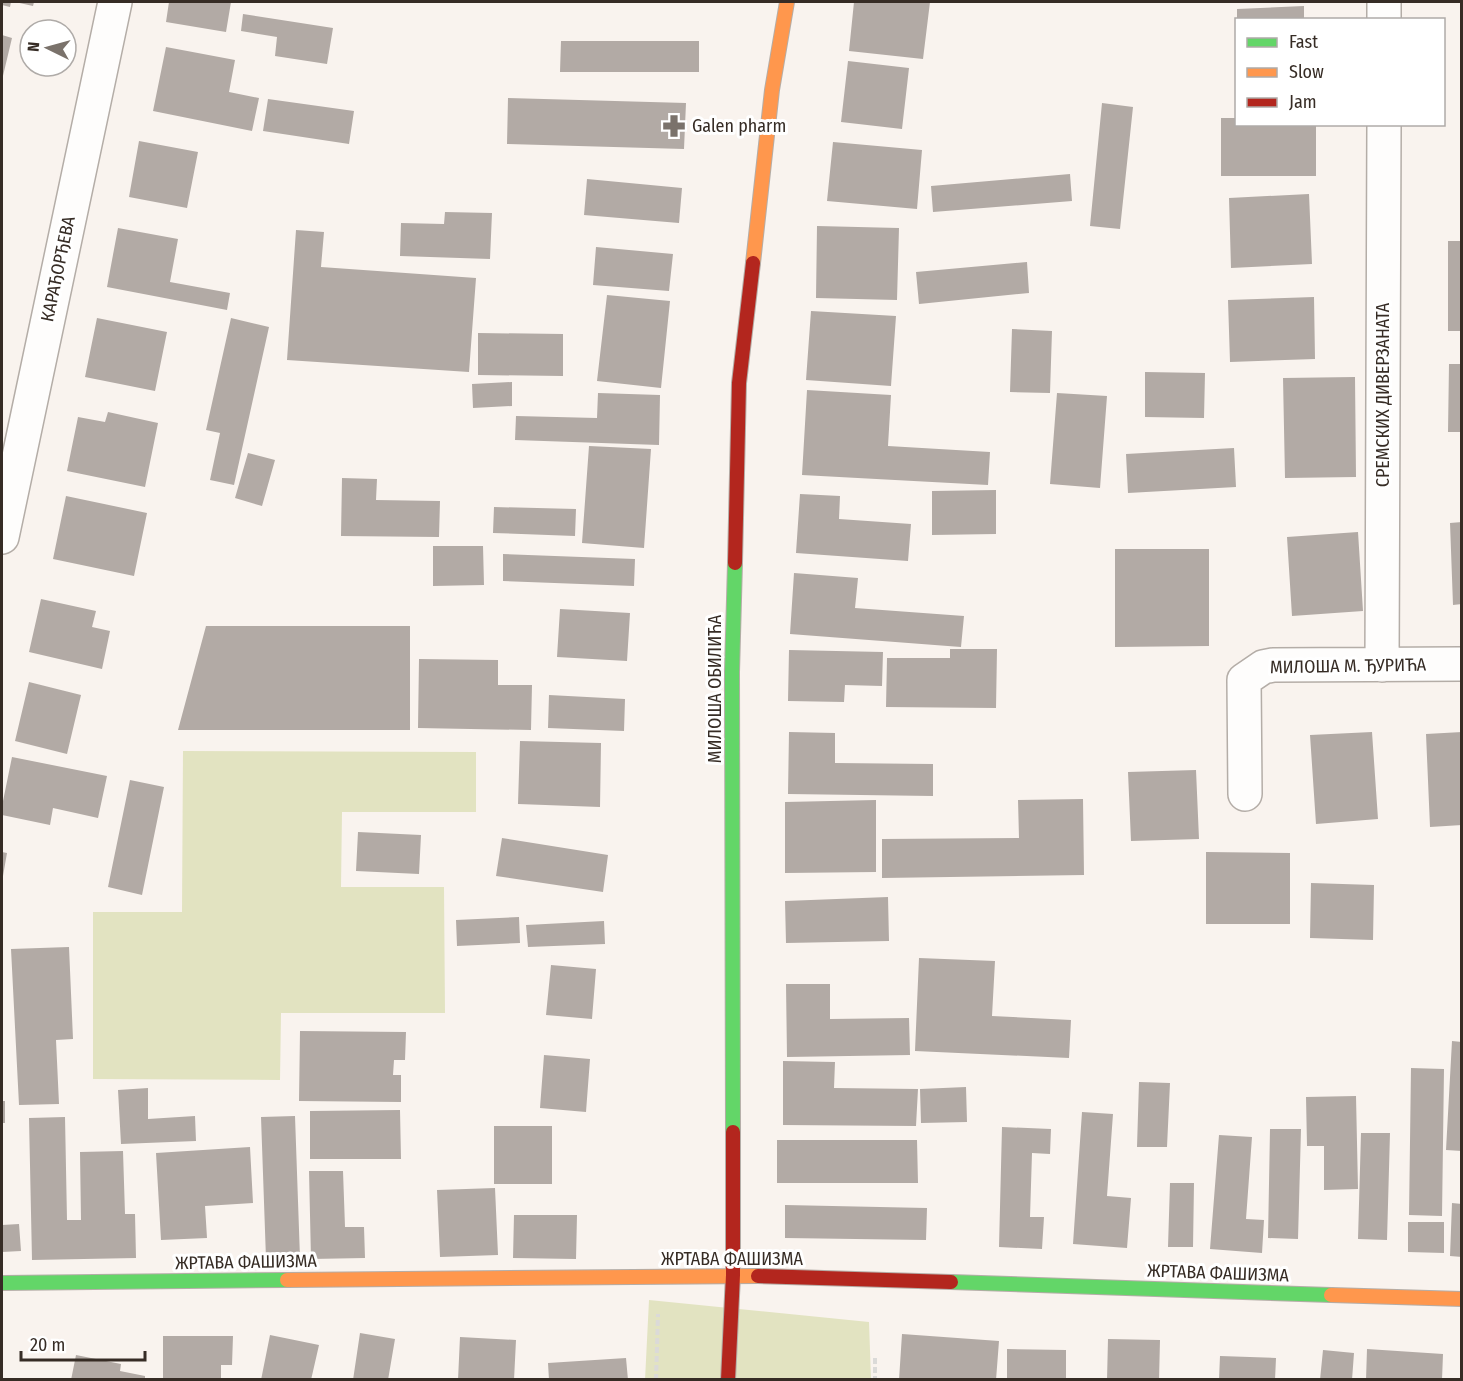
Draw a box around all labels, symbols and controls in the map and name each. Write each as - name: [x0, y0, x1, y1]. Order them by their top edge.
- north arrow: [18, 18, 78, 78]
- legend: [1235, 18, 1445, 126]
- text: Fast: [1289, 31, 1318, 53]
- text: N: [24, 41, 43, 52]
- text: Slow: [1289, 61, 1324, 83]
- text: Jam: [1289, 91, 1317, 113]
- pharmacy icon: Galen pharm: [661, 113, 687, 139]
- place label: Galen pharm: [692, 115, 786, 137]
- street label: КАРАЂОРЂЕВА: [36, 214, 80, 324]
- street label: СРЕМСКИХ ДИВЕРЗАНАТА: [1372, 302, 1394, 487]
- street label: МИЛОША ОБИЛИЋА: [704, 614, 726, 763]
- street label: МИЛОША М. ЂУРИЋА: [1270, 654, 1427, 678]
- street label: ЖРТАВА ФАШИЗМА: [661, 1248, 803, 1270]
- street label: ЖРТАВА ФАШИЗМА: [175, 1250, 318, 1274]
- street label: ЖРТАВА ФАШИЗМА: [1147, 1260, 1290, 1286]
- scale bar: [21, 1324, 146, 1362]
- text: 20 m: [30, 1334, 65, 1356]

